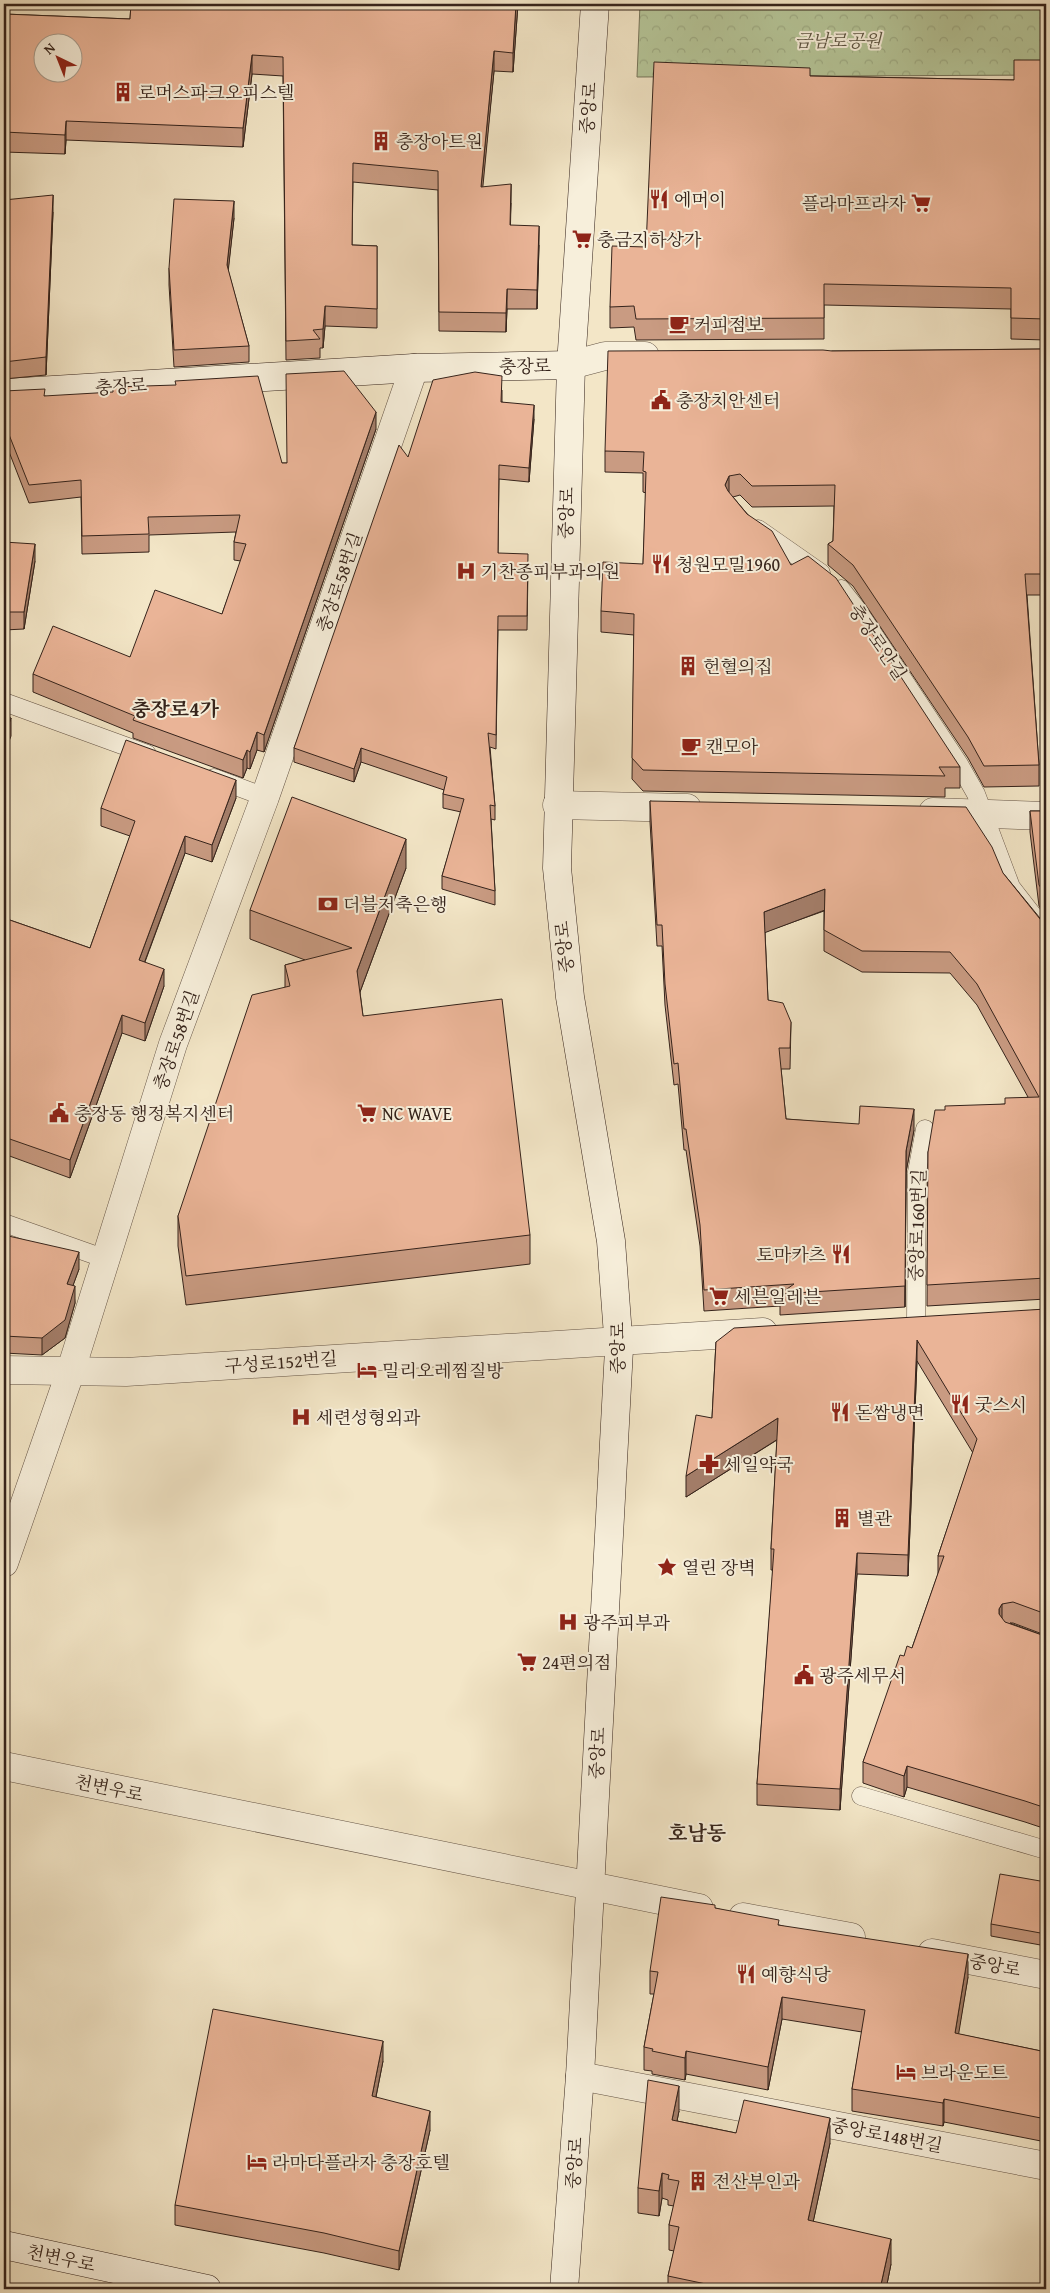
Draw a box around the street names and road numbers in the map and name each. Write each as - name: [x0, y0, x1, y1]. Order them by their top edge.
- street label: 중앙로: [573, 81, 603, 135]
- street label: 충장로: [499, 352, 551, 380]
- street label: 충장로: [94, 371, 148, 401]
- street label: 중앙로: [552, 486, 580, 540]
- street label: 충장로58번길: [309, 528, 369, 636]
- street label: 충장로안길: [842, 598, 914, 686]
- street label: 중앙로: [548, 920, 580, 974]
- street label: 충장로58번길: [146, 986, 206, 1094]
- street label: 중앙로160번길: [902, 1168, 932, 1282]
- street label: 중앙로: [604, 1322, 631, 1374]
- street label: 구성로152번길: [224, 1345, 338, 1379]
- street label: 중앙로: [582, 1726, 612, 1780]
- street label: 천변우로: [72, 1768, 146, 1808]
- street label: 중앙로: [967, 1947, 1023, 1983]
- street label: 중앙로148번길: [829, 2111, 945, 2159]
- street label: 중앙로: [559, 2136, 589, 2190]
- street label: 천변우로: [24, 2238, 98, 2278]

